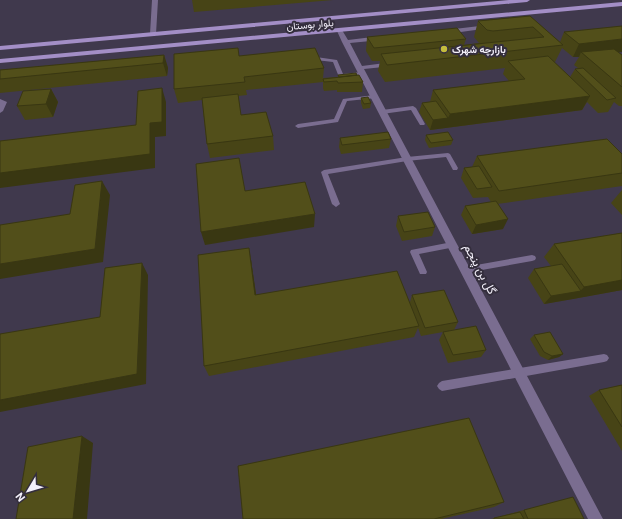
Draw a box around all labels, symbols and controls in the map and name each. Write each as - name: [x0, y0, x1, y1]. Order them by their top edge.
- street label: بلوار بوستان: [286, 17, 334, 33]
- marker: بازارچه شهرک: [439, 44, 449, 54]
- place label: بازارچه شهرک: [452, 44, 506, 57]
- street label: گل بن پنجم: [460, 241, 499, 297]
- north arrow: [8, 471, 48, 511]
- text: N: [13, 490, 28, 504]

